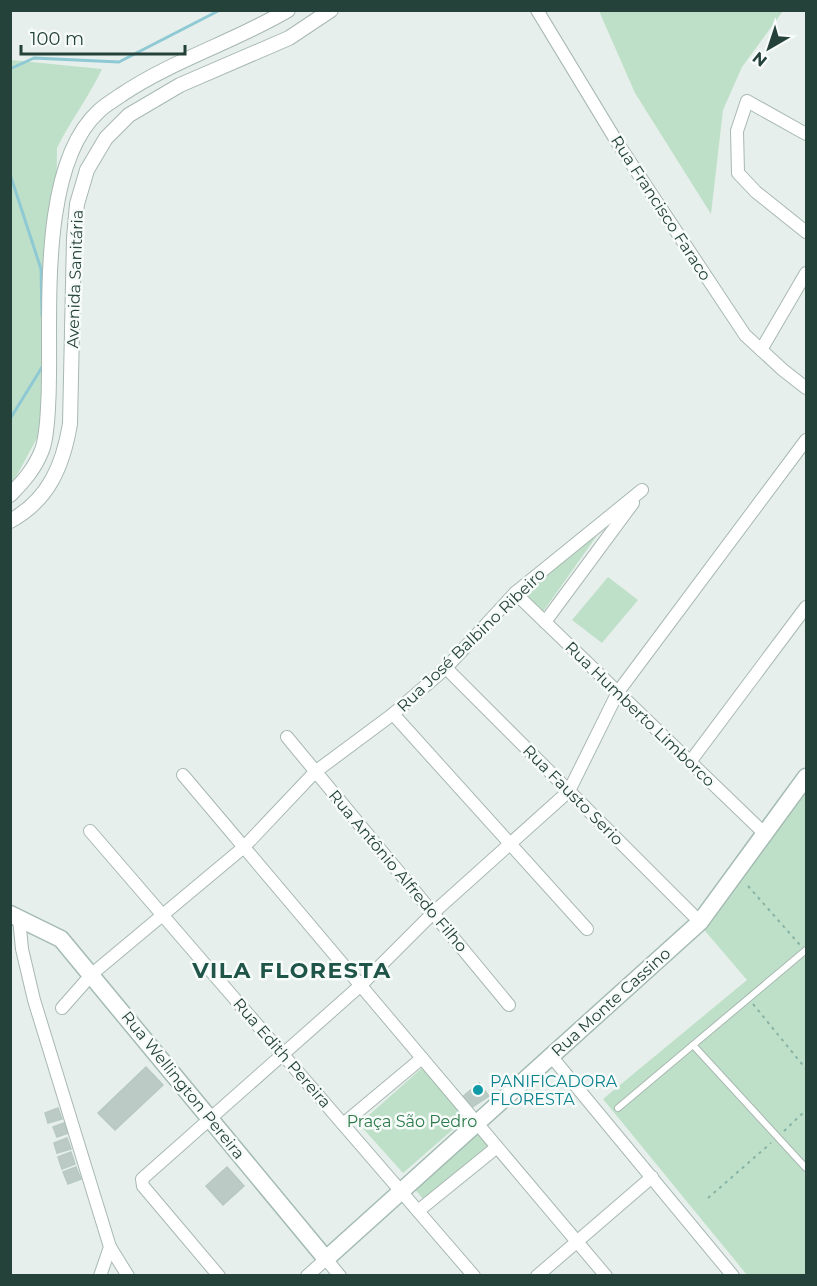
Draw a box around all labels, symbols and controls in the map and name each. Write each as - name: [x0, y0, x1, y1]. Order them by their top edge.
- scale bar: [21, 18, 184, 56]
- north arrow: [739, 18, 799, 78]
- text: 100 m: [30, 28, 84, 50]
- text: N: [749, 48, 771, 71]
- street label: Rua Francisco Faraco: [607, 132, 715, 284]
- street label: Avenida Sanitária: [63, 209, 87, 349]
- street label: Rua José Balbino Ribeiro: [393, 564, 549, 716]
- street label: Rua Humberto Limborco: [561, 637, 719, 791]
- street label: Rua Fausto Serio: [519, 741, 627, 849]
- street label: Rua Antônio Alfredo Filho: [325, 786, 471, 956]
- street label: Rua Monte Cassino: [548, 944, 674, 1060]
- district label: VILA FLORESTA: [191, 957, 392, 984]
- street label: Rua Edith Pereira: [229, 994, 335, 1112]
- street label: Rua Wellington Pereira: [117, 1007, 249, 1163]
- place label: PANIFICADORA FLORESTA: [490, 1072, 618, 1109]
- marker: PANIFICADORA FLORESTA: [471, 1083, 485, 1097]
- park label: Praça São Pedro: [347, 1112, 477, 1131]

